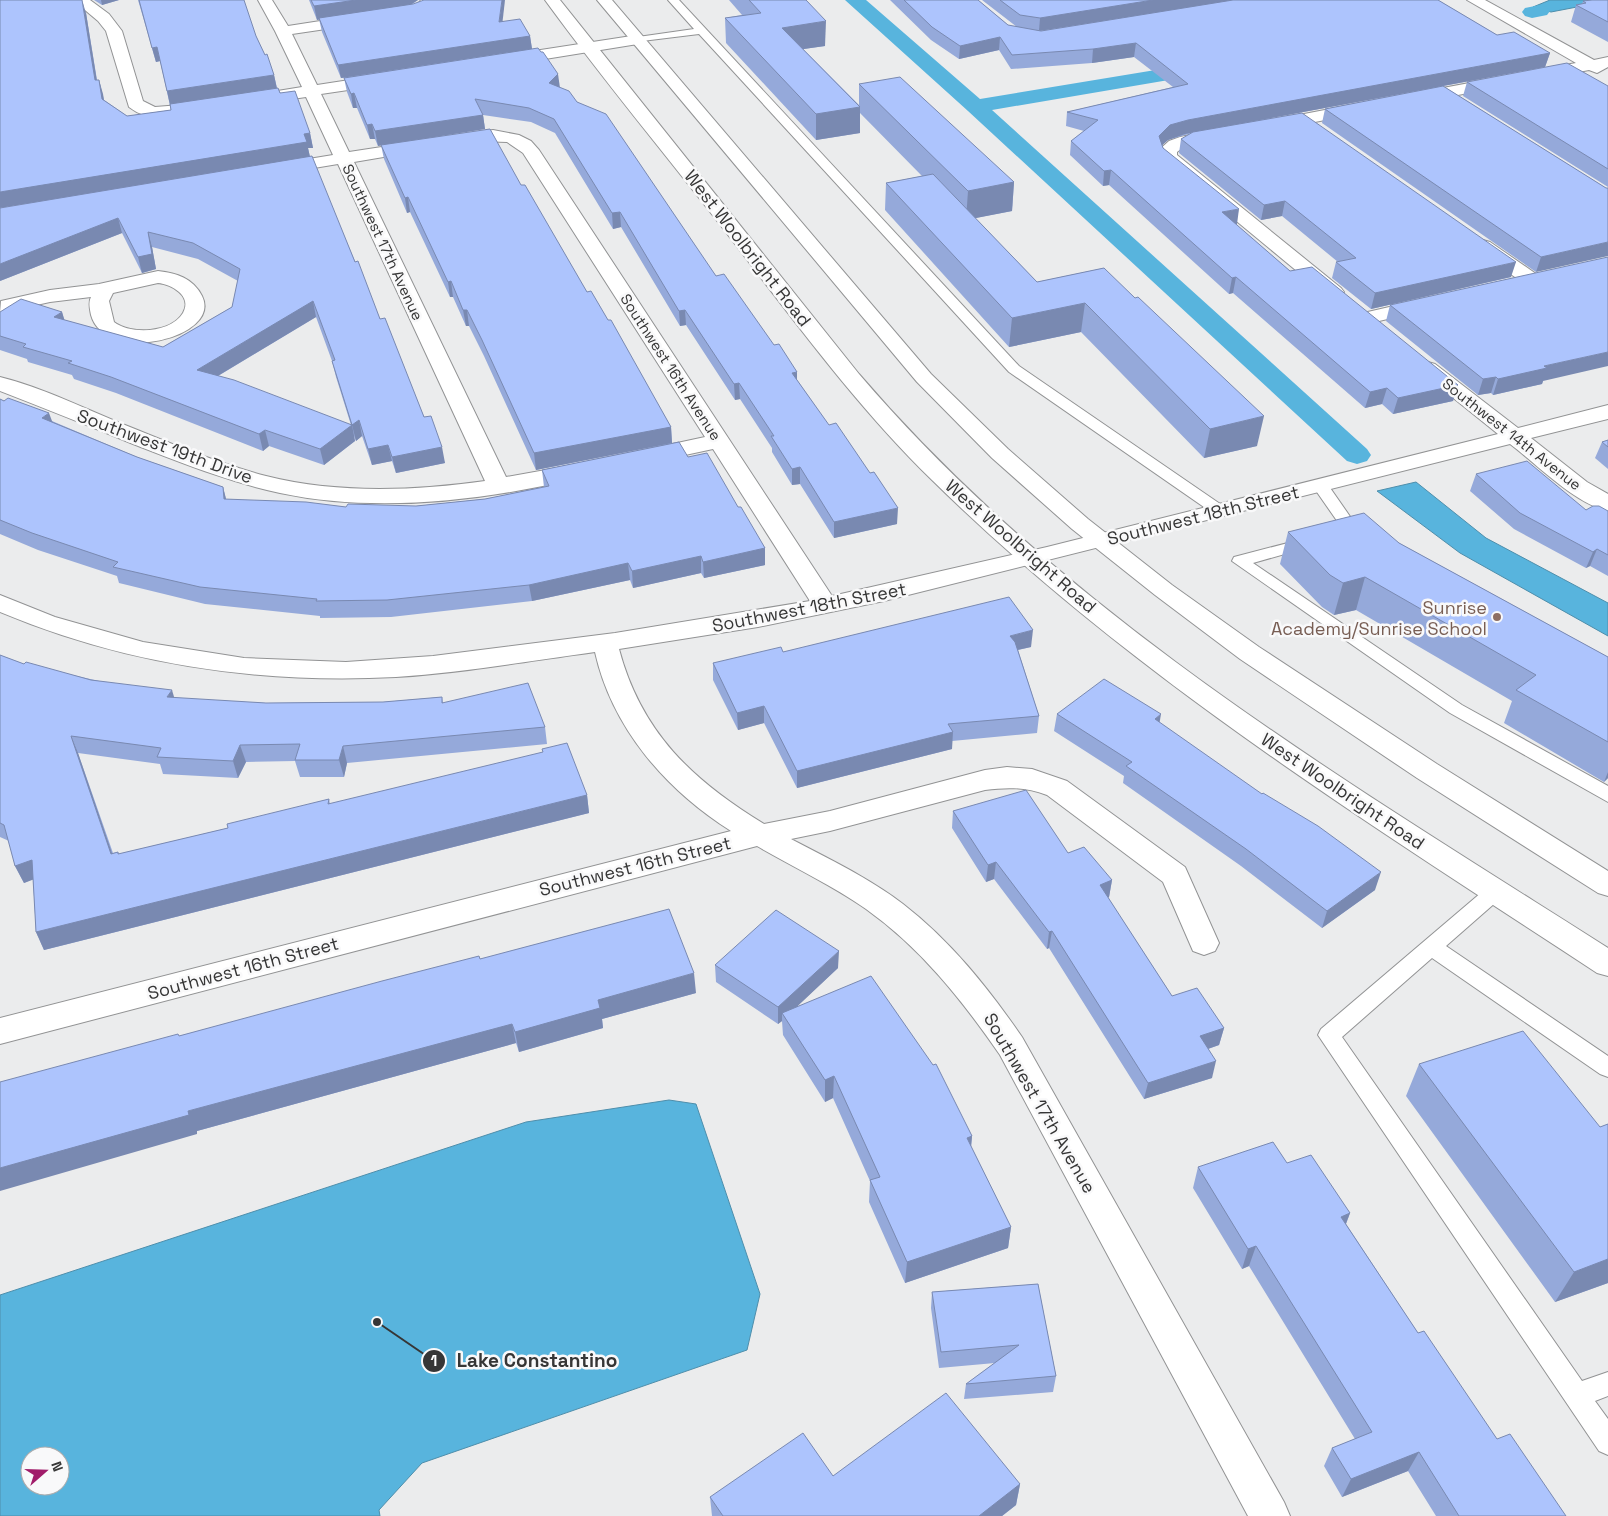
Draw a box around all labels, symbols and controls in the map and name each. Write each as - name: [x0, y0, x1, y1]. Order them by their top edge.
- street label: Southwest 17th Avenue: [338, 161, 428, 323]
- street label: West Woolbright Road: [680, 165, 816, 331]
- street label: Southwest 16th Avenue: [616, 290, 726, 444]
- street label: Southwest 14th Avenue: [1439, 374, 1585, 494]
- street label: Southwest 19th Drive: [74, 404, 256, 488]
- street label: West Woolbright Road: [941, 474, 1101, 618]
- street label: Southwest 18th Street: [1105, 480, 1301, 550]
- street label: Southwest 18th Street: [710, 577, 908, 637]
- place label: Sunrise Academy/Sunrise School: [1271, 596, 1487, 640]
- marker: Sunrise Academy/Sunrise School: [1491, 611, 1503, 623]
- street label: West Woolbright Road: [1257, 728, 1429, 854]
- street label: Southwest 16th Street: [537, 831, 733, 901]
- street label: Southwest 16th Street: [145, 931, 341, 1005]
- street label: Southwest 17th Avenue: [979, 1009, 1101, 1197]
- callout: Lake Constantino: [421, 1344, 627, 1378]
- text: Lake Constantino: [457, 1348, 617, 1373]
- text: 1: [431, 1351, 437, 1370]
- north arrow: [20, 1446, 70, 1496]
- text: N: [47, 1459, 67, 1474]

